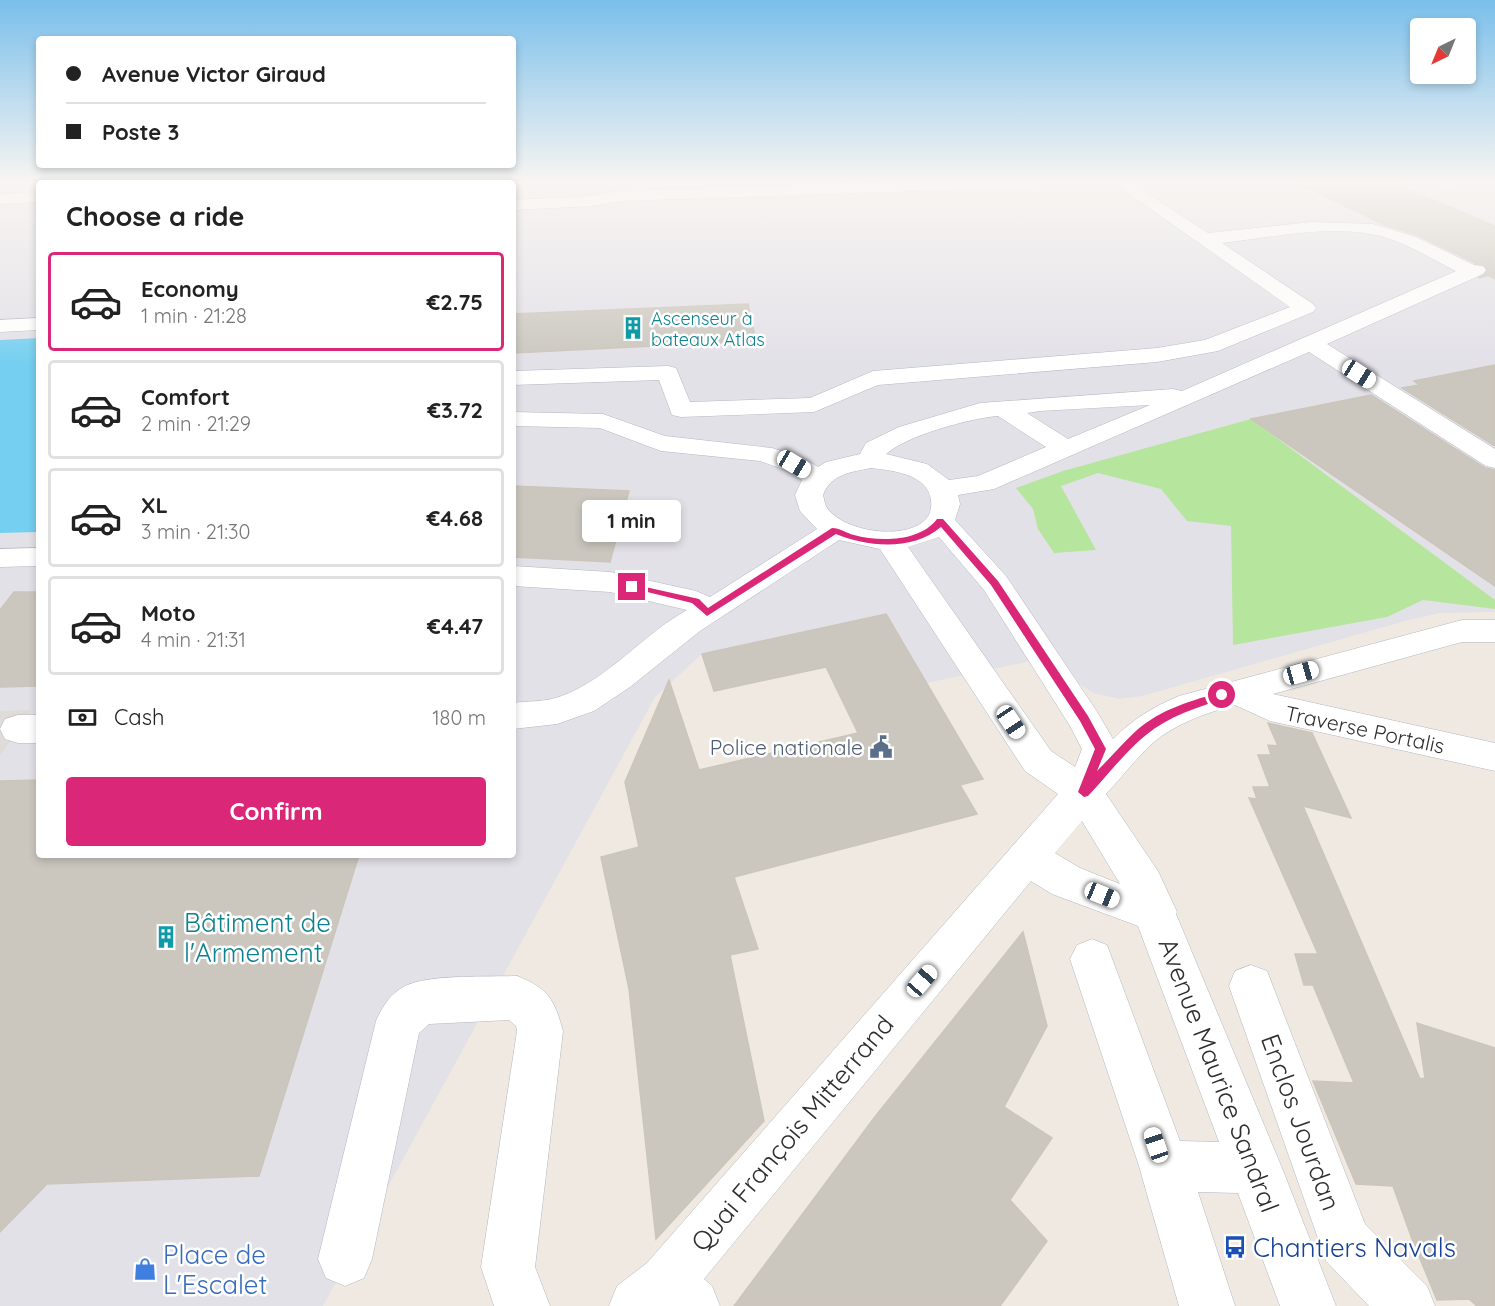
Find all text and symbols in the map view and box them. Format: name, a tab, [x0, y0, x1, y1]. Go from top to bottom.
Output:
north arrow	[1410, 18, 1476, 84]
map controls	[1410, 18, 1476, 84]
text: Avenue Victor Giraud	[102, 60, 326, 88]
text: Poste 3	[102, 118, 179, 146]
text: Choose a ride	[66, 199, 244, 233]
icon: car	[69, 275, 123, 329]
text: Economy	[141, 275, 239, 303]
text: €2.75	[426, 288, 483, 316]
text: 1 min · 21:28	[141, 303, 247, 328]
place label: Ascenseur à bateaux Atlas	[651, 307, 765, 351]
building icon: Ascenseur à bateaux Atlas	[620, 315, 646, 341]
car	[1339, 357, 1379, 391]
icon: car	[69, 383, 123, 437]
text: Comfort	[141, 383, 230, 411]
text: €3.72	[427, 396, 483, 424]
text: 2 min · 21:29	[141, 411, 251, 436]
car	[774, 447, 814, 481]
icon: car	[69, 491, 123, 545]
text: XL	[141, 491, 168, 519]
callout: 1 min	[582, 500, 682, 542]
text: €4.68	[427, 504, 483, 532]
text: 1 min	[607, 508, 656, 533]
text: 3 min · 21:30	[141, 519, 250, 544]
route end	[618, 573, 645, 600]
icon: car	[69, 599, 123, 653]
text: Moto	[141, 599, 195, 627]
text: €4.47	[427, 612, 483, 640]
text: 4 min · 21:31	[141, 627, 246, 652]
car	[1281, 659, 1321, 687]
route start	[1208, 681, 1235, 708]
street label: Traverse Portalis	[1283, 699, 1447, 759]
icon: cash	[66, 701, 99, 734]
car	[993, 702, 1029, 742]
text: Cash	[114, 703, 165, 731]
text: 180 m	[432, 705, 486, 730]
place label: Police nationale	[710, 734, 863, 760]
public building icon: Police nationale	[868, 734, 894, 760]
button: Confirm	[66, 777, 486, 846]
car	[1082, 880, 1122, 910]
place label: Bâtiment de l'Armement	[184, 906, 331, 969]
building icon: Bâtiment de l'Armement	[153, 924, 179, 950]
street label: Avenue Maurice Sandral	[1151, 933, 1287, 1217]
car	[903, 962, 941, 1000]
street label: Quai François Mitterrand	[684, 1008, 900, 1258]
street label: Enclos Jourdan	[1254, 1029, 1348, 1215]
car	[1142, 1125, 1170, 1165]
place label: Chantiers Navals	[1253, 1231, 1456, 1264]
bus stop icon: Chantiers Navals	[1222, 1234, 1248, 1260]
place label: Place de L'Escalet	[163, 1238, 267, 1301]
shop icon: Place de L'Escalet	[132, 1256, 158, 1282]

